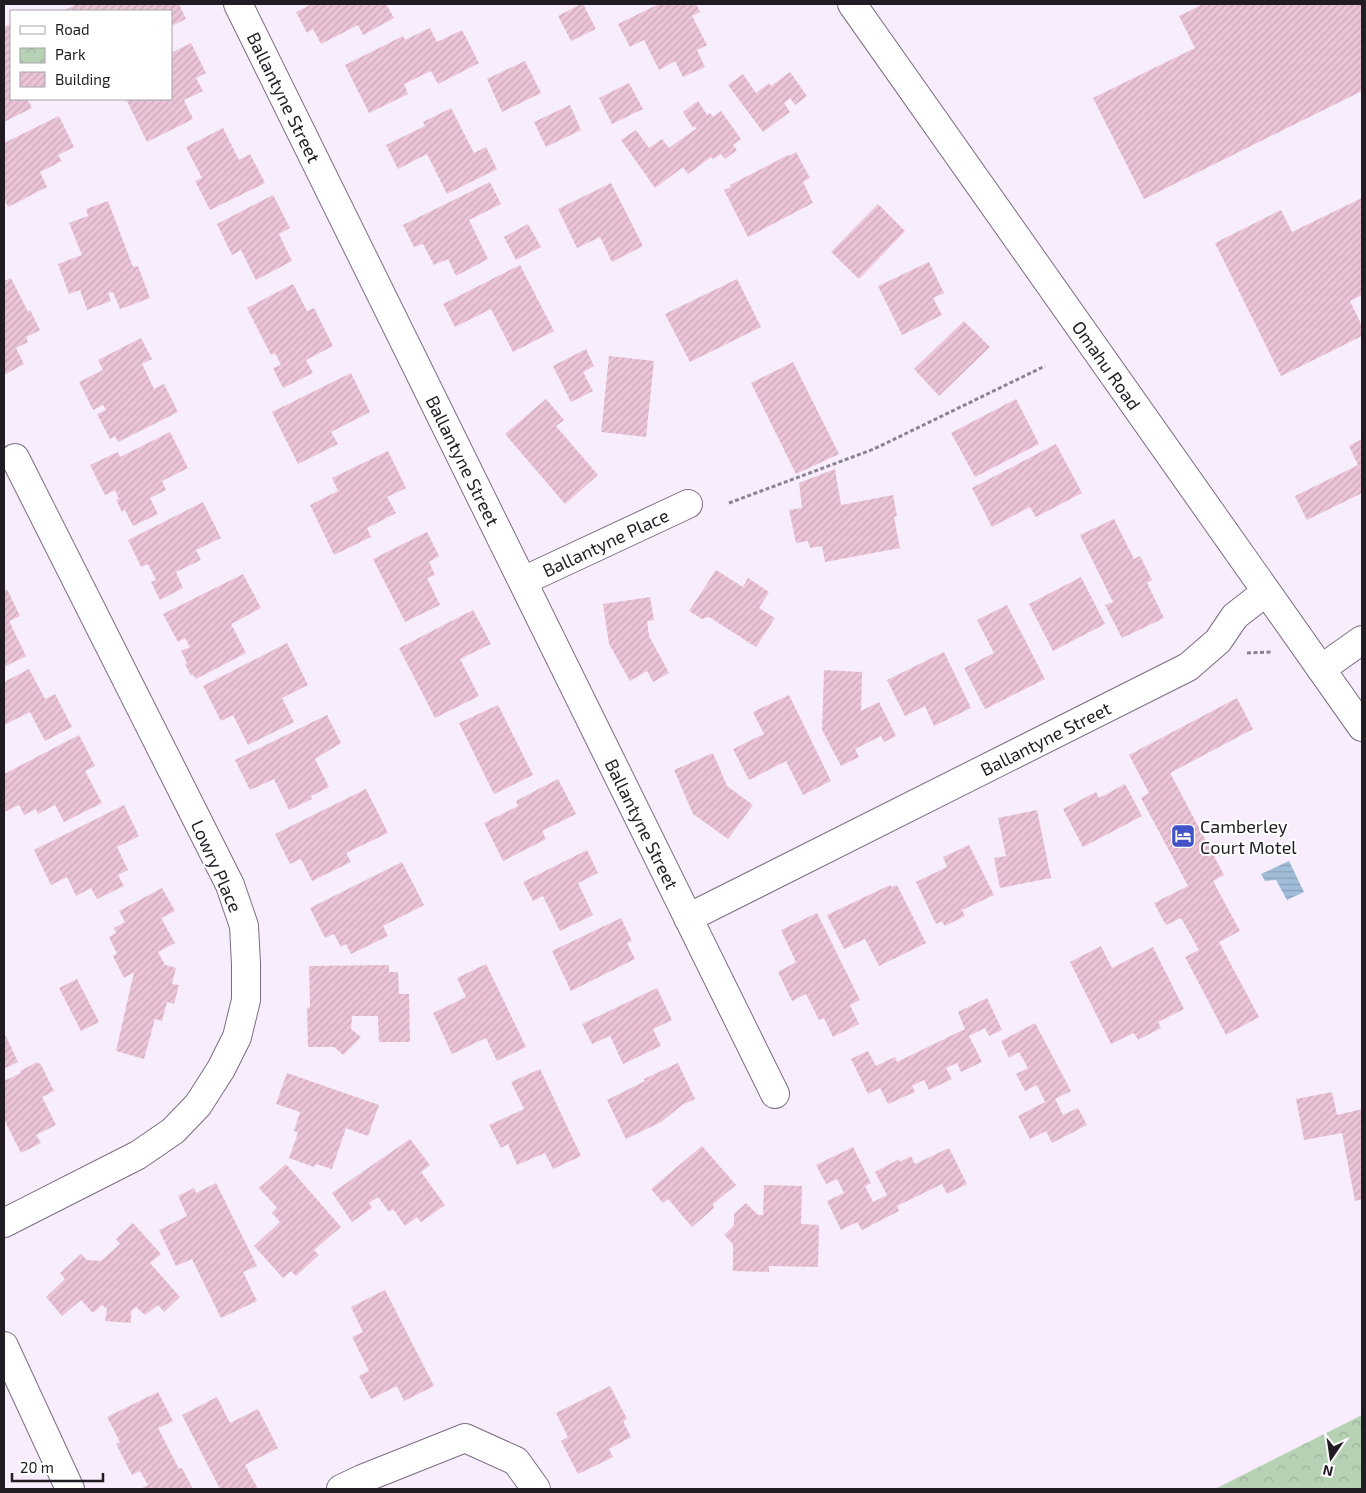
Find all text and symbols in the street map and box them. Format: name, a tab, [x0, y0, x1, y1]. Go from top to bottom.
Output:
legend	[10, 10, 172, 100]
text: Road	[55, 20, 90, 38]
street label: Ballantyne Street	[243, 28, 325, 166]
text: Park	[55, 45, 86, 63]
text: Building	[55, 70, 111, 88]
street label: Omahu Road	[1068, 316, 1146, 414]
street label: Ballantyne Street	[422, 392, 504, 530]
street label: Ballantyne Place	[539, 504, 672, 581]
street label: Ballantyne Street	[977, 697, 1114, 780]
street label: Ballantyne Street	[601, 755, 683, 893]
place label: Camberley Court Motel	[1200, 815, 1297, 858]
street label: Lowry Place	[187, 816, 247, 916]
hotel icon: Camberley Court Motel	[1170, 823, 1196, 849]
north arrow	[1306, 1433, 1356, 1483]
scale bar	[12, 1450, 104, 1482]
text: 20 m	[20, 1458, 54, 1476]
text: N	[1321, 1462, 1335, 1481]

